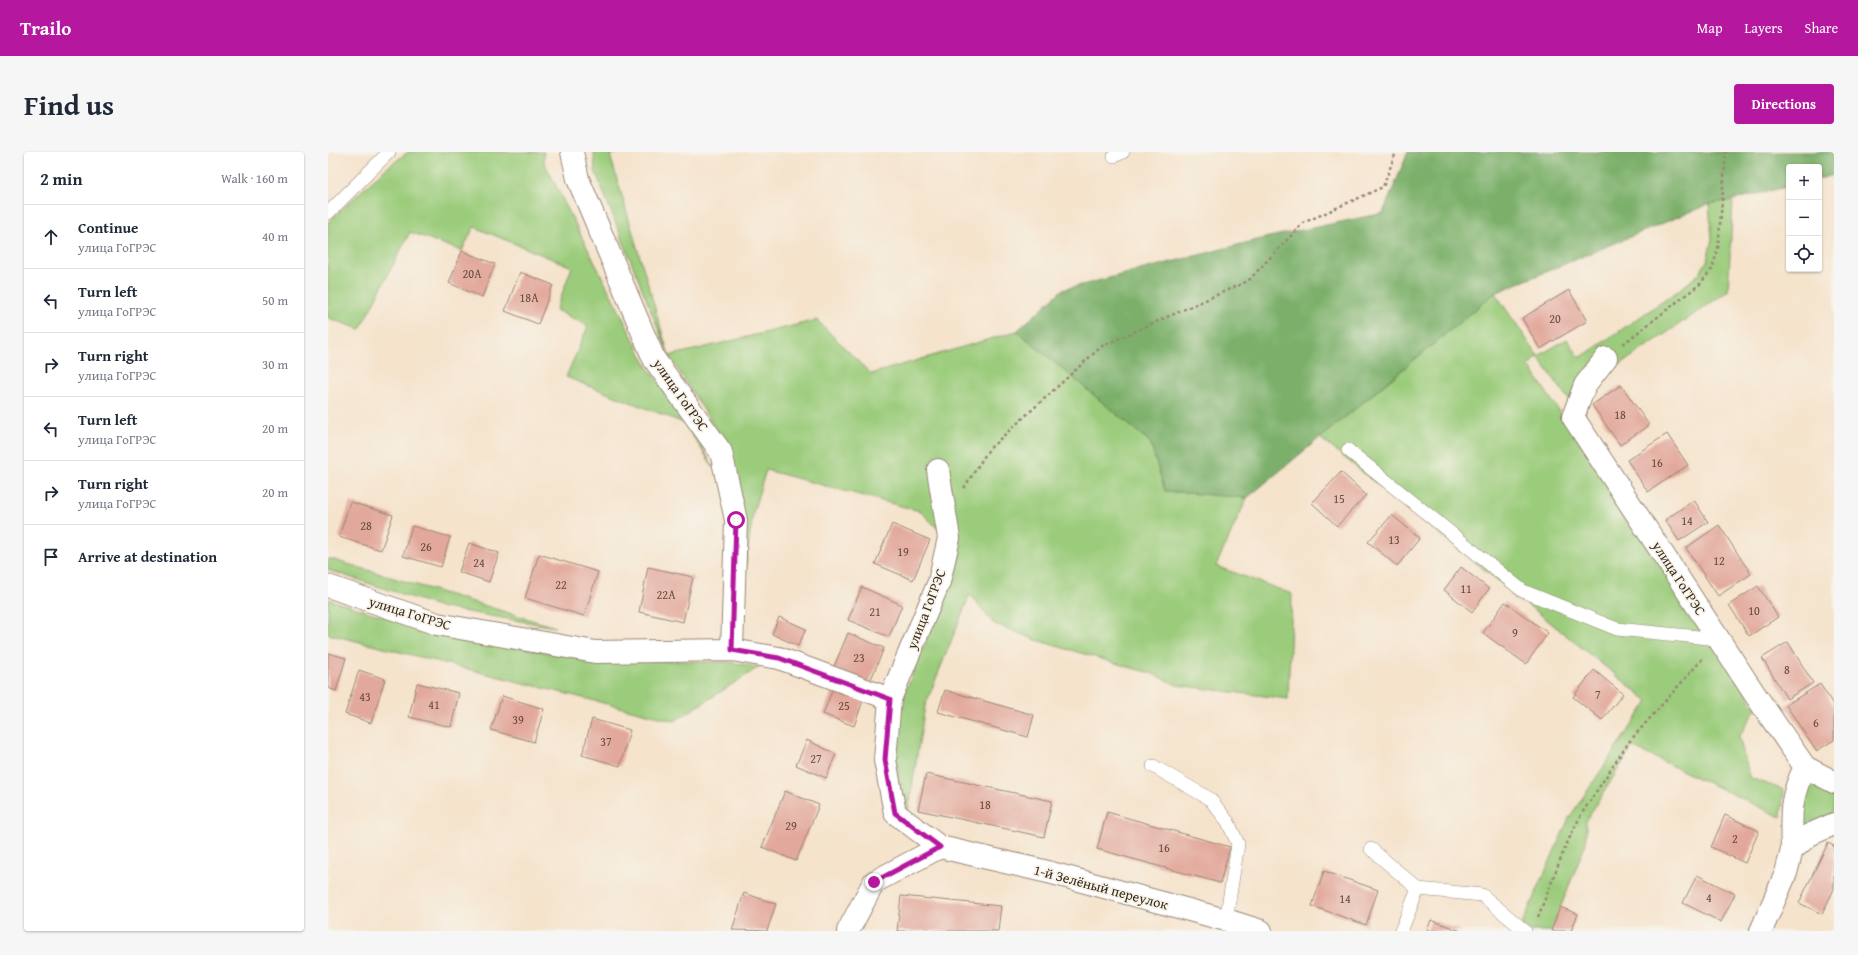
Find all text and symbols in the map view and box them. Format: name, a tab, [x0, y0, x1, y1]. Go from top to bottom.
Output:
text: Trailo	[20, 14, 71, 42]
text: Map	[1697, 18, 1723, 38]
text: Layers	[1745, 18, 1783, 38]
text: Share	[1805, 18, 1838, 38]
text: Find us	[24, 84, 114, 125]
button: Directions	[1734, 84, 1834, 124]
map controls	[1786, 164, 1822, 272]
button: +	[1786, 164, 1822, 200]
text: 2 min	[40, 166, 82, 191]
text: Walk · 160 m	[221, 169, 288, 188]
button: −	[1786, 200, 1822, 236]
text: Continue	[78, 217, 139, 238]
icon: ahead	[40, 226, 62, 248]
text: 40 m	[262, 227, 288, 246]
button: locate	[1786, 236, 1822, 272]
text: улица ГоГРЭС	[78, 238, 157, 257]
house number: 20А	[463, 265, 482, 282]
text: Turn left	[78, 281, 137, 302]
house number: 18А	[520, 289, 539, 306]
icon: left	[40, 290, 62, 312]
text: 50 m	[262, 291, 288, 310]
text: улица ГоГРЭС	[78, 302, 157, 321]
house number: 20	[1549, 310, 1561, 327]
text: Turn right	[78, 345, 149, 366]
icon: right	[40, 354, 62, 376]
street label: улица ГоГРЭС	[648, 354, 714, 436]
text: 30 m	[262, 355, 288, 374]
text: улица ГоГРЭС	[78, 366, 157, 385]
house number: 18	[1614, 406, 1626, 423]
text: Turn left	[78, 409, 137, 430]
icon: left	[40, 418, 62, 440]
text: 20 m	[262, 419, 288, 438]
text: улица ГоГРЭС	[78, 430, 157, 449]
house number: 16	[1651, 454, 1663, 471]
text: Turn right	[78, 473, 149, 494]
icon: right	[40, 482, 62, 504]
text: 20 m	[262, 483, 288, 502]
house number: 15	[1333, 490, 1345, 507]
text: улица ГоГРЭС	[78, 494, 157, 513]
route start	[727, 511, 745, 529]
house number: 14	[1681, 512, 1693, 529]
house number: 28	[360, 517, 372, 534]
house number: 13	[1388, 531, 1400, 548]
street label: улица ГоГРЭС	[1647, 536, 1711, 619]
house number: 26	[420, 538, 432, 555]
house number: 19	[897, 543, 909, 560]
icon: arrive	[40, 546, 62, 568]
text: Arrive at destination	[78, 546, 217, 567]
house number: 12	[1713, 552, 1725, 569]
house number: 24	[473, 554, 485, 571]
street label: улица ГоГРЭС	[901, 566, 951, 653]
house number: 22	[555, 576, 567, 593]
house number: 11	[1460, 580, 1472, 597]
house number: 22А	[657, 586, 676, 603]
street label: улица ГоГРЭС	[366, 591, 454, 635]
house number: 10	[1748, 602, 1760, 619]
house number: 21	[869, 603, 881, 620]
house number: 9	[1512, 624, 1518, 641]
house number: 23	[853, 649, 865, 666]
house number: 8	[1784, 661, 1790, 678]
house number: 7	[1595, 686, 1601, 703]
house number: 43	[359, 688, 371, 705]
house number: 41	[428, 696, 440, 713]
house number: 25	[838, 697, 850, 714]
house number: 39	[512, 711, 524, 728]
house number: 6	[1813, 714, 1819, 731]
house number: 37	[600, 733, 612, 750]
house number: 27	[810, 750, 822, 767]
house number: 18	[979, 796, 991, 813]
house number: 29	[785, 817, 797, 834]
house number: 2	[1732, 830, 1738, 847]
house number: 16	[1158, 839, 1170, 856]
street label: 1-й Зелёный переулок	[1032, 859, 1171, 915]
route end	[865, 873, 883, 891]
house number: 4	[1706, 889, 1712, 906]
house number: 14	[1339, 890, 1351, 907]

